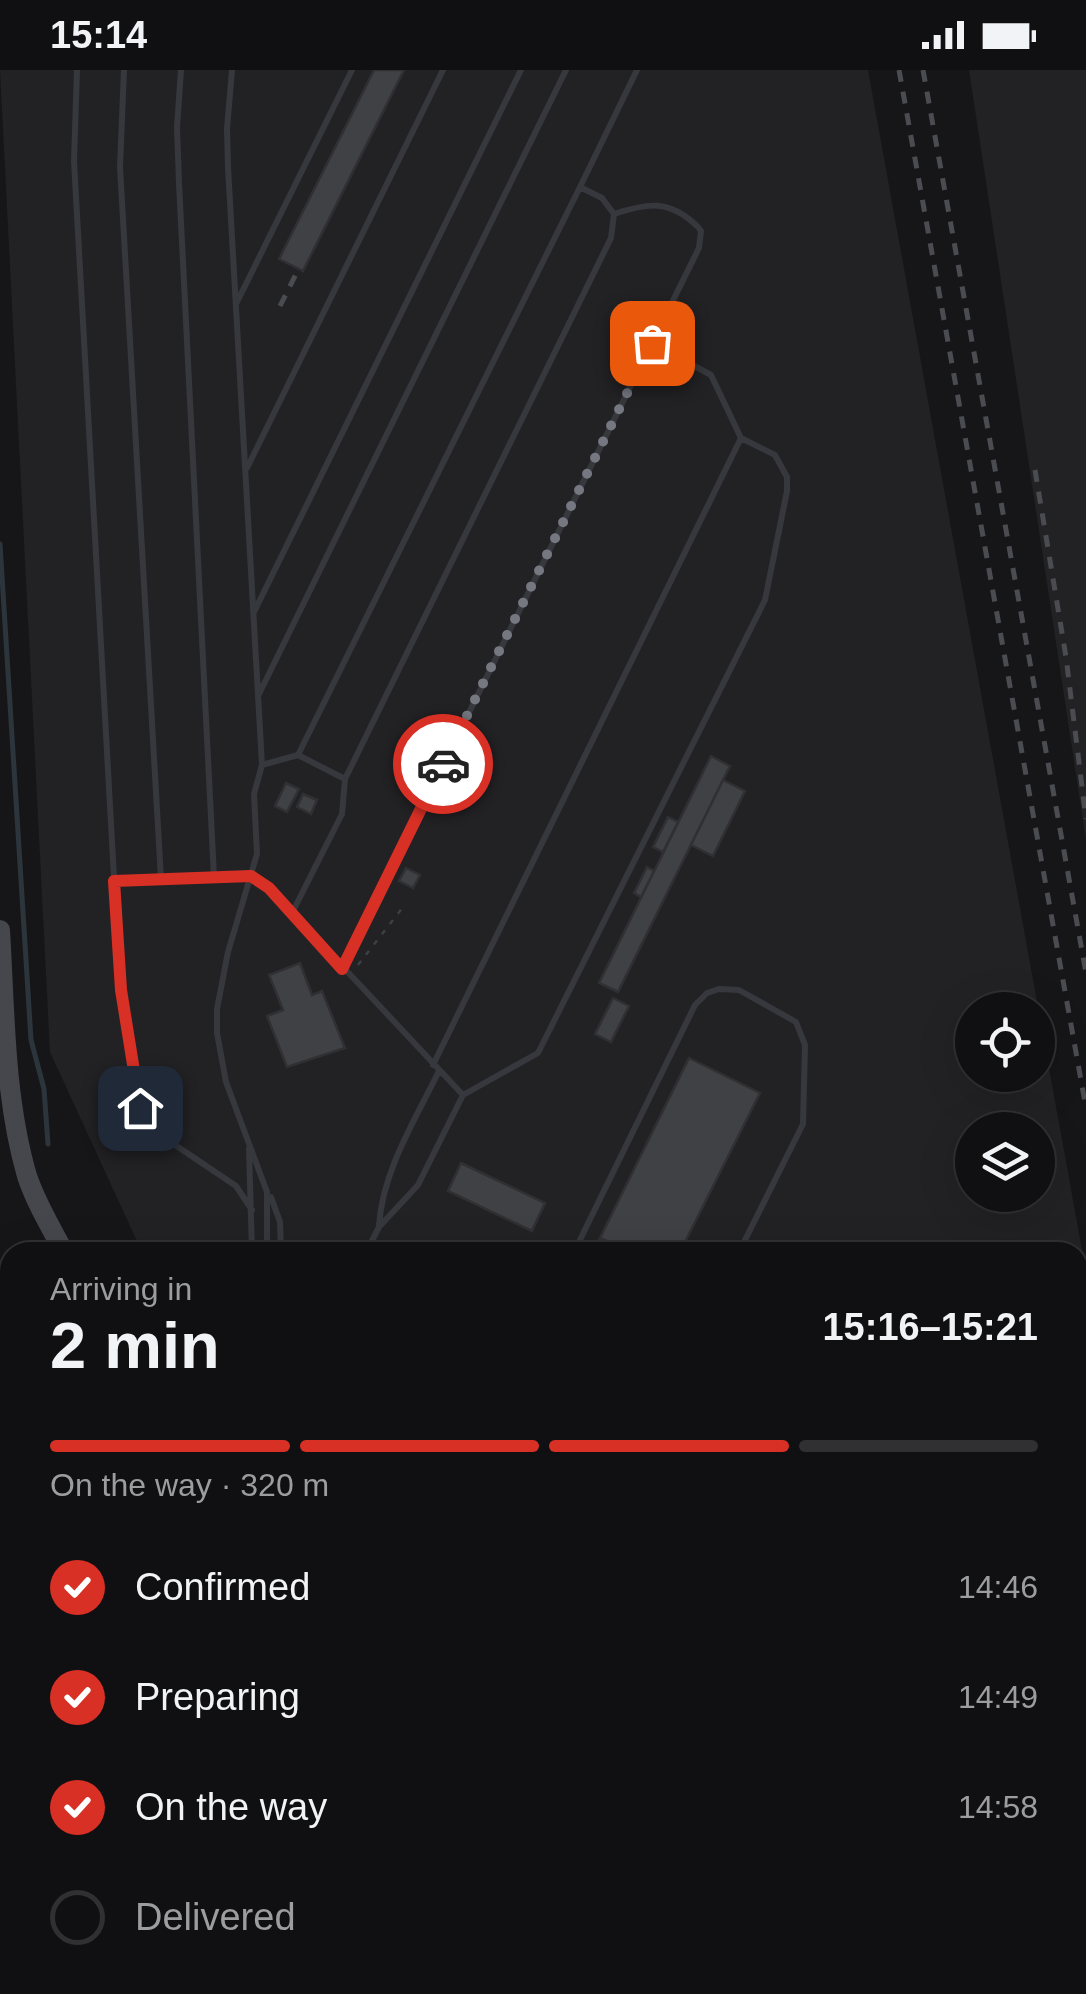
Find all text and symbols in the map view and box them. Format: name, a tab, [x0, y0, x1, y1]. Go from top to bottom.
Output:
text: 15:14	[50, 14, 147, 56]
pin	[610, 301, 695, 386]
icon: bag	[625, 316, 680, 371]
courier	[393, 714, 493, 814]
icon: car	[416, 737, 471, 792]
map controls	[955, 992, 1055, 1212]
button: locate	[955, 992, 1055, 1092]
pin	[98, 1066, 183, 1151]
icon: home	[113, 1081, 168, 1136]
button: layers	[955, 1112, 1055, 1212]
text: Arriving in	[50, 1271, 192, 1307]
text: 15:16–15:21	[822, 1306, 1038, 1348]
text: 2 min	[50, 1309, 220, 1382]
text: On the way · 320 m	[50, 1467, 329, 1503]
icon: check	[50, 1560, 105, 1615]
text: Confirmed	[135, 1566, 310, 1608]
text: 14:46	[958, 1569, 1038, 1605]
icon: check	[50, 1670, 105, 1725]
text: Preparing	[135, 1676, 300, 1718]
text: 14:49	[958, 1679, 1038, 1715]
icon: check	[50, 1780, 105, 1835]
text: On the way	[135, 1786, 327, 1828]
text: 14:58	[958, 1789, 1038, 1825]
text: Delivered	[135, 1896, 296, 1938]

